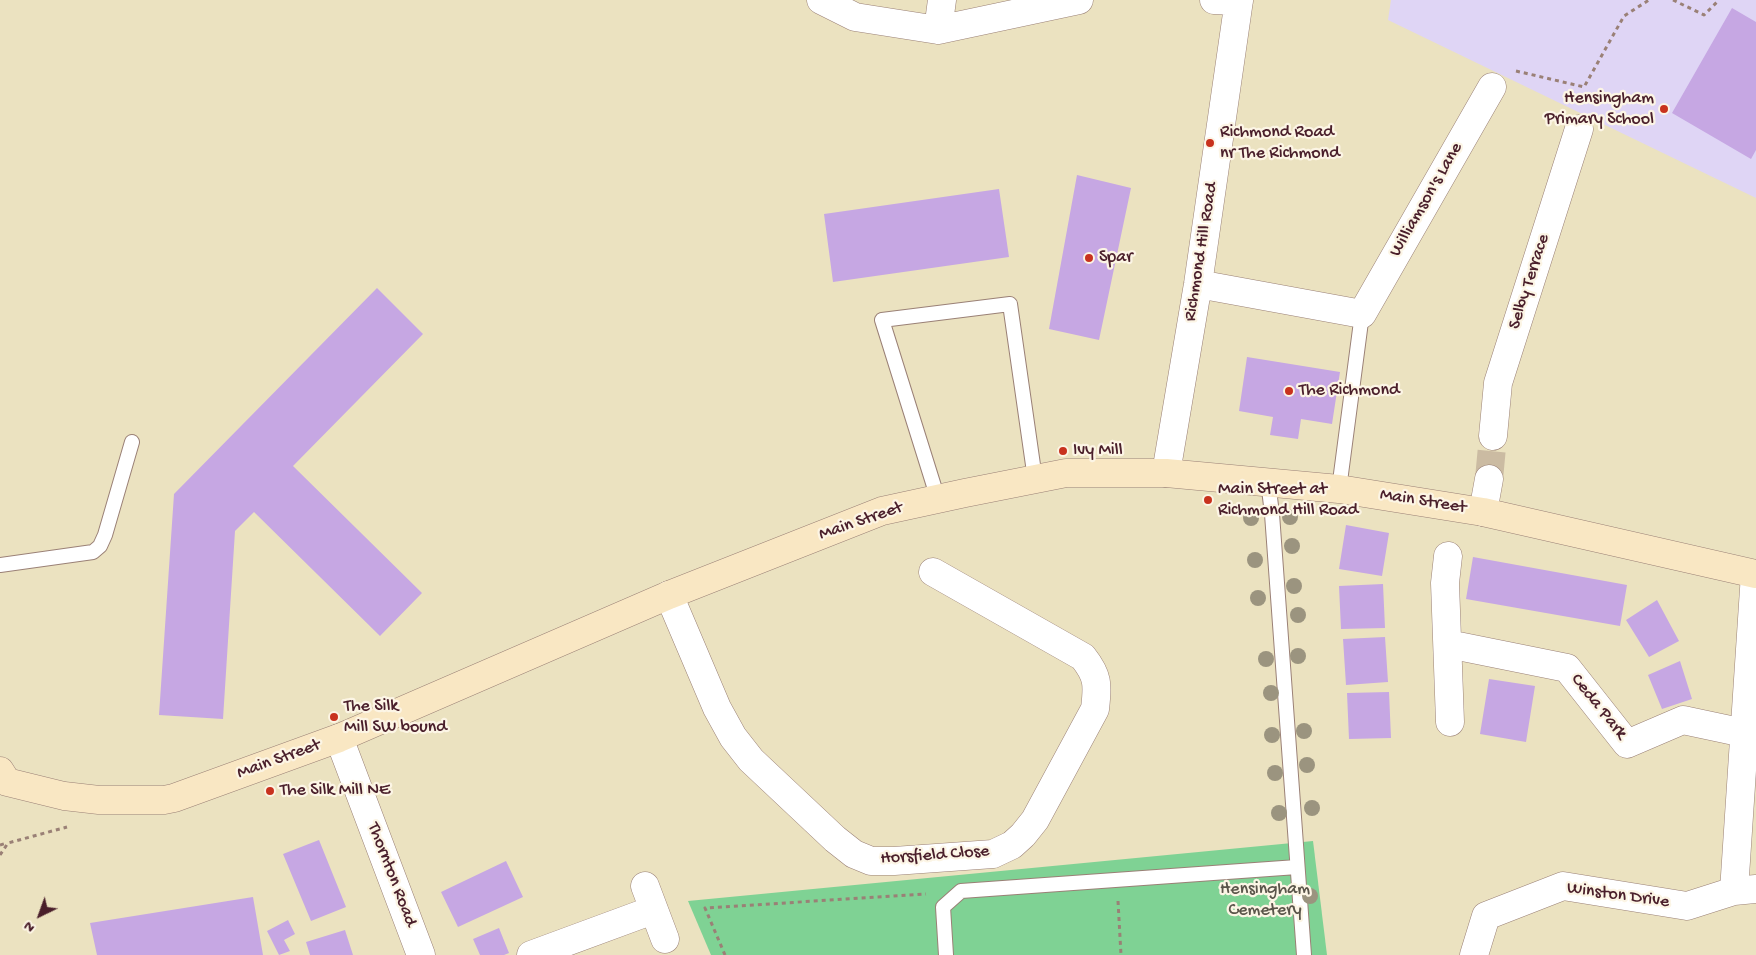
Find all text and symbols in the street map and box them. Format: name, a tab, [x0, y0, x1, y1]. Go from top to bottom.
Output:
place label: Hensingham Primary School	[1545, 88, 1654, 130]
marker: Hensingham Primary School	[1658, 103, 1670, 115]
place label: Richmond Road nr The Richmond	[1220, 122, 1340, 164]
marker: Richmond Road nr The Richmond	[1204, 137, 1216, 149]
street label: Williamson's Lane	[1386, 139, 1468, 261]
street label: Richmond Hill Road	[1180, 181, 1224, 323]
street label: Selby Terrace	[1504, 232, 1556, 332]
place label: Spar	[1099, 247, 1133, 269]
marker: Spar	[1083, 252, 1095, 264]
place label: The Richmond	[1299, 380, 1399, 402]
marker: The Richmond	[1283, 385, 1295, 397]
place label: Ivy Mill	[1073, 440, 1123, 462]
marker: Ivy Mill	[1057, 445, 1069, 457]
place label: Main Street at Richmond Hill Road	[1218, 479, 1358, 522]
street label: Main Street	[1378, 485, 1468, 519]
marker: Main Street at Richmond Hill Road	[1202, 494, 1214, 506]
street label: Main Street	[816, 498, 906, 546]
street label: Ceda Park	[1565, 670, 1631, 744]
place label: The Silk Mill SW bound	[344, 696, 447, 739]
marker: The Silk Mill SW bound	[328, 711, 340, 723]
street label: Main Street	[234, 735, 324, 785]
place label: The Silk Mill NE	[280, 780, 390, 802]
marker: The Silk Mill NE	[264, 785, 276, 797]
street label: Thornton Road	[361, 820, 421, 930]
street label: Horsfield Close	[880, 841, 990, 871]
street label: Winston Drive	[1565, 878, 1671, 914]
park label: Hensingham Cemetery	[1220, 879, 1310, 922]
north arrow	[15, 890, 65, 940]
text: N	[21, 917, 39, 936]

